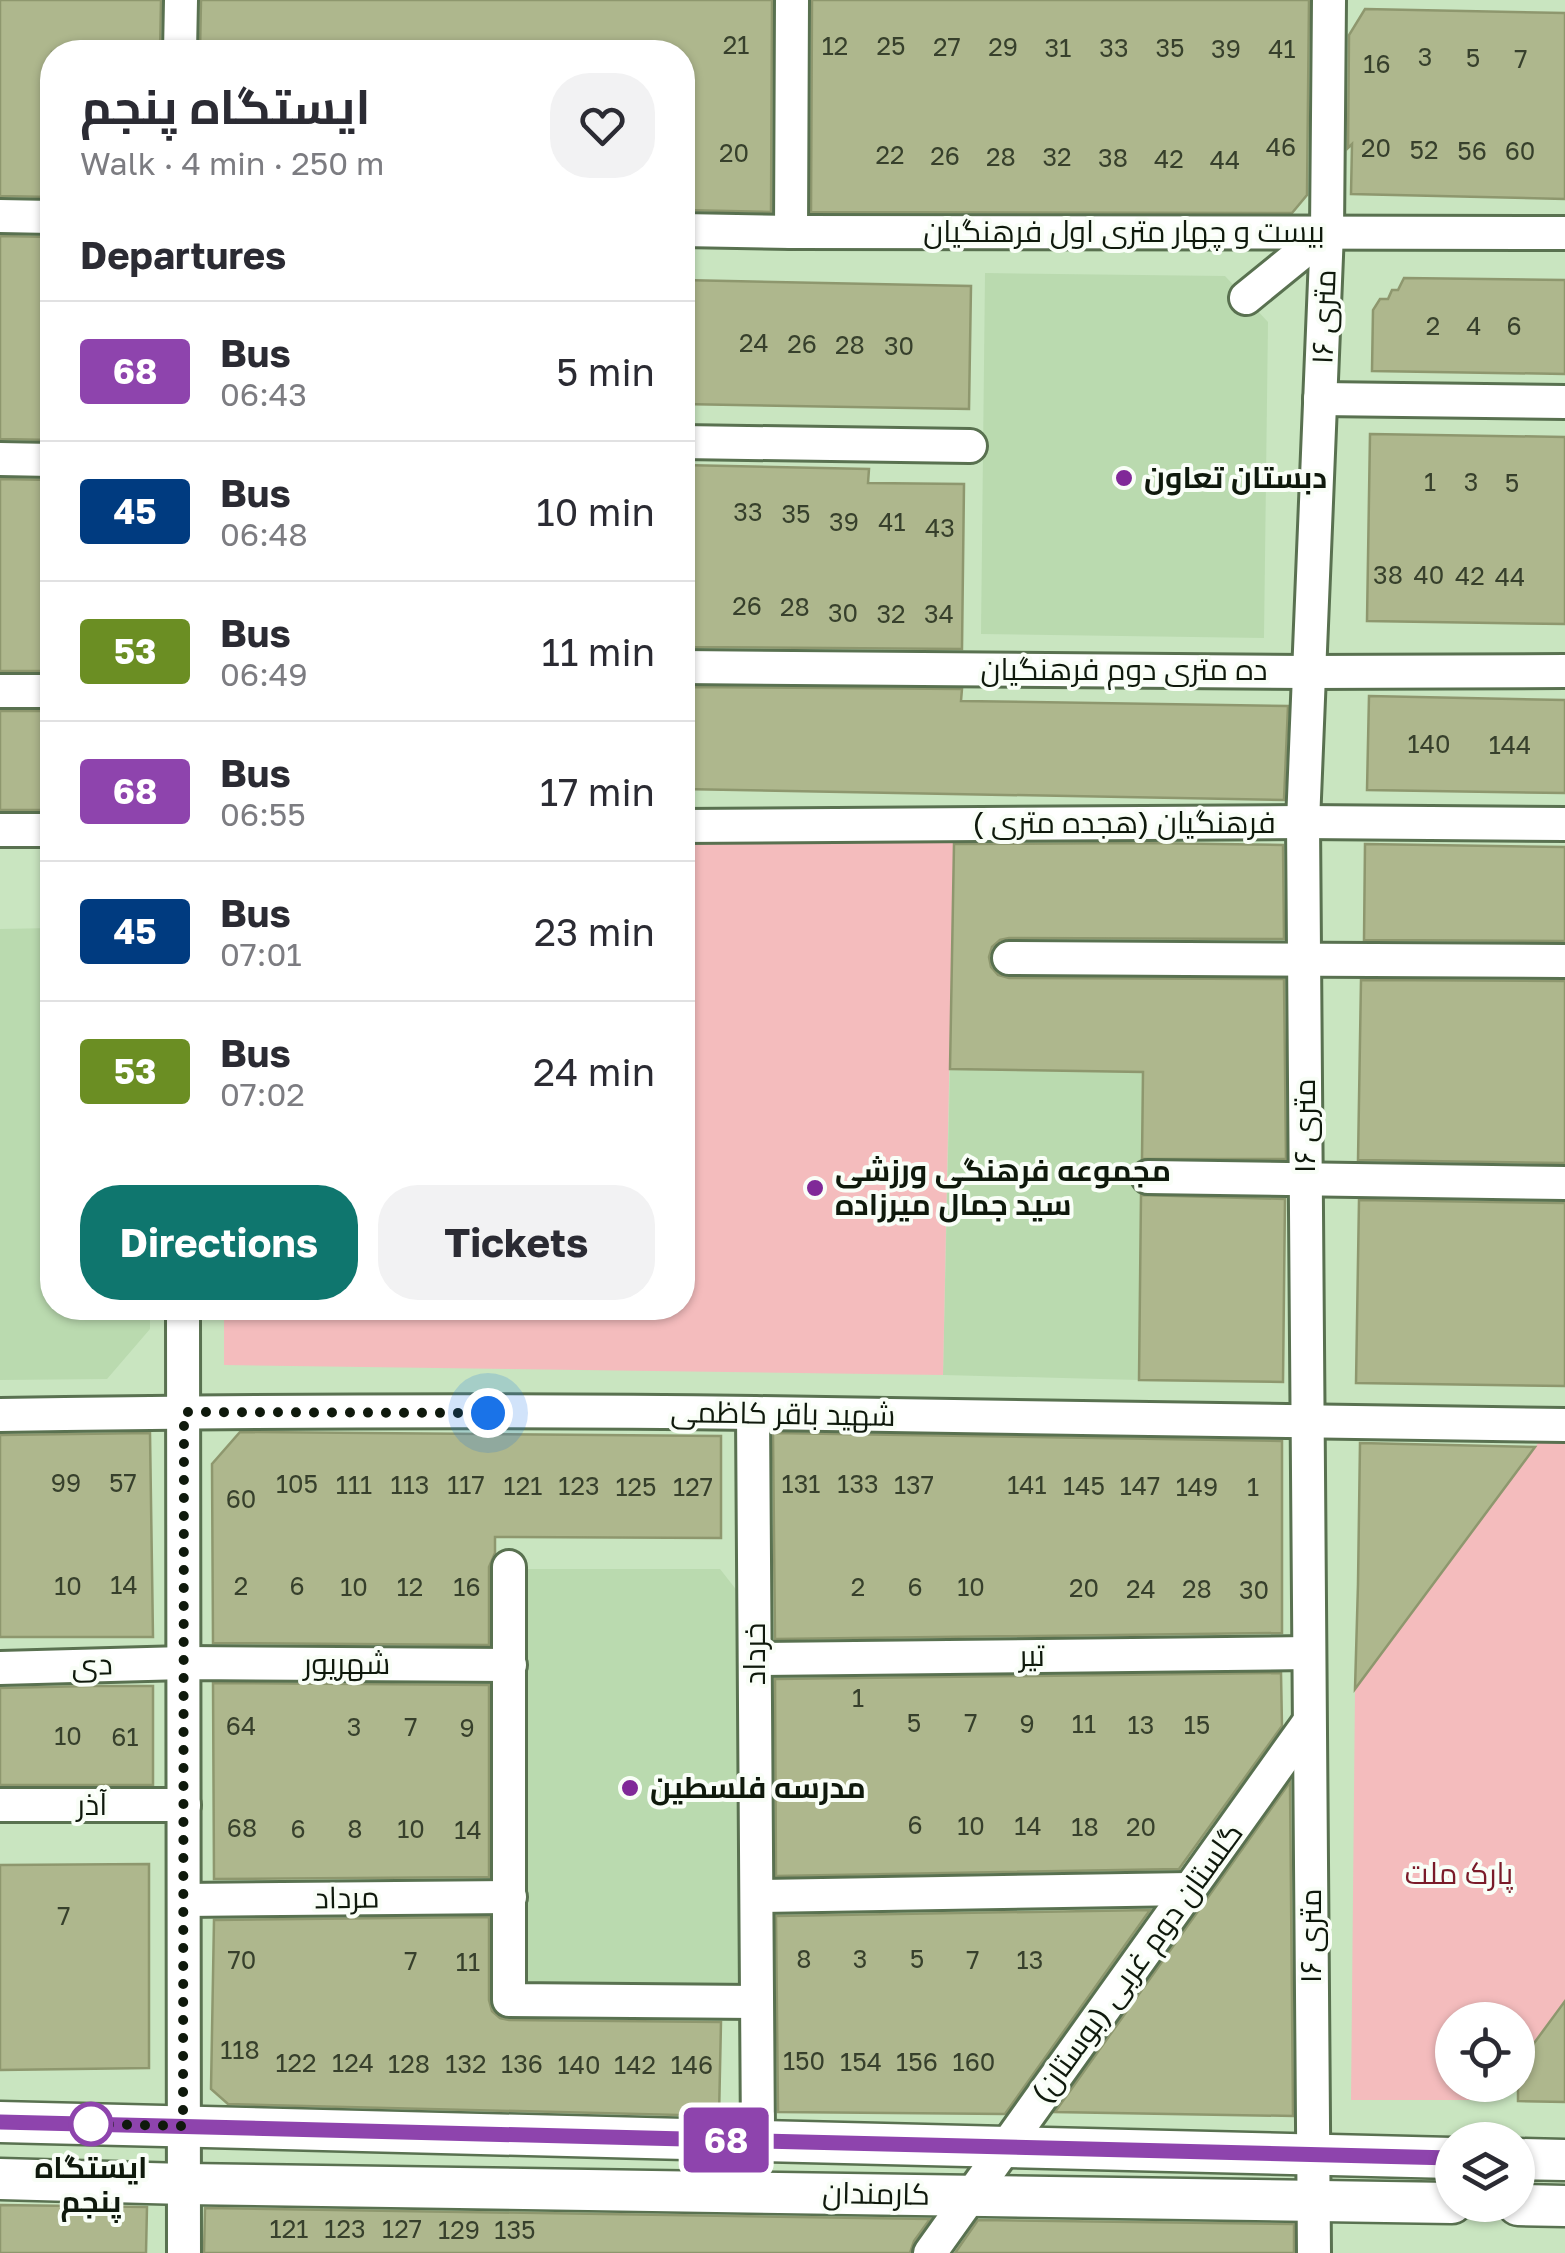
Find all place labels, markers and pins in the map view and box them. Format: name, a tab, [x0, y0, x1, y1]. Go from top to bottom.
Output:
place label: دبستان تعاون	[1144, 459, 1327, 496]
marker: دبستان تعاون	[1113, 467, 1135, 489]
place label: مجموعه فرهنگی ورزشی سید جمال میرزاده	[835, 1152, 1171, 1223]
marker: مجموعه فرهنگی ورزشی سید جمال میرزاده	[804, 1177, 826, 1199]
place label: مدرسه فلسطین	[650, 1769, 866, 1806]
marker: مدرسه فلسطین	[619, 1777, 641, 1799]
marker: ایستگاه پنجم	[70, 2103, 112, 2145]
place label: ایستگاه پنجم	[35, 2149, 147, 2223]

